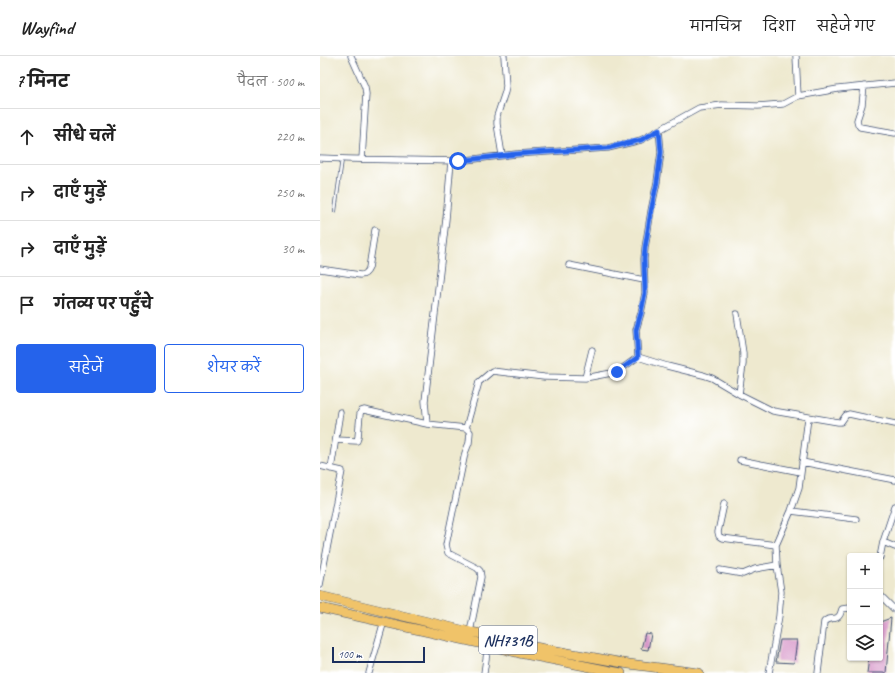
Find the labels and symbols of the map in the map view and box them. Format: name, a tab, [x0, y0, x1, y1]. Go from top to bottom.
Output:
route start	[449, 152, 467, 170]
route end	[608, 363, 626, 381]
road number: NH731B	[479, 626, 537, 654]
scale bar	[332, 645, 425, 664]

